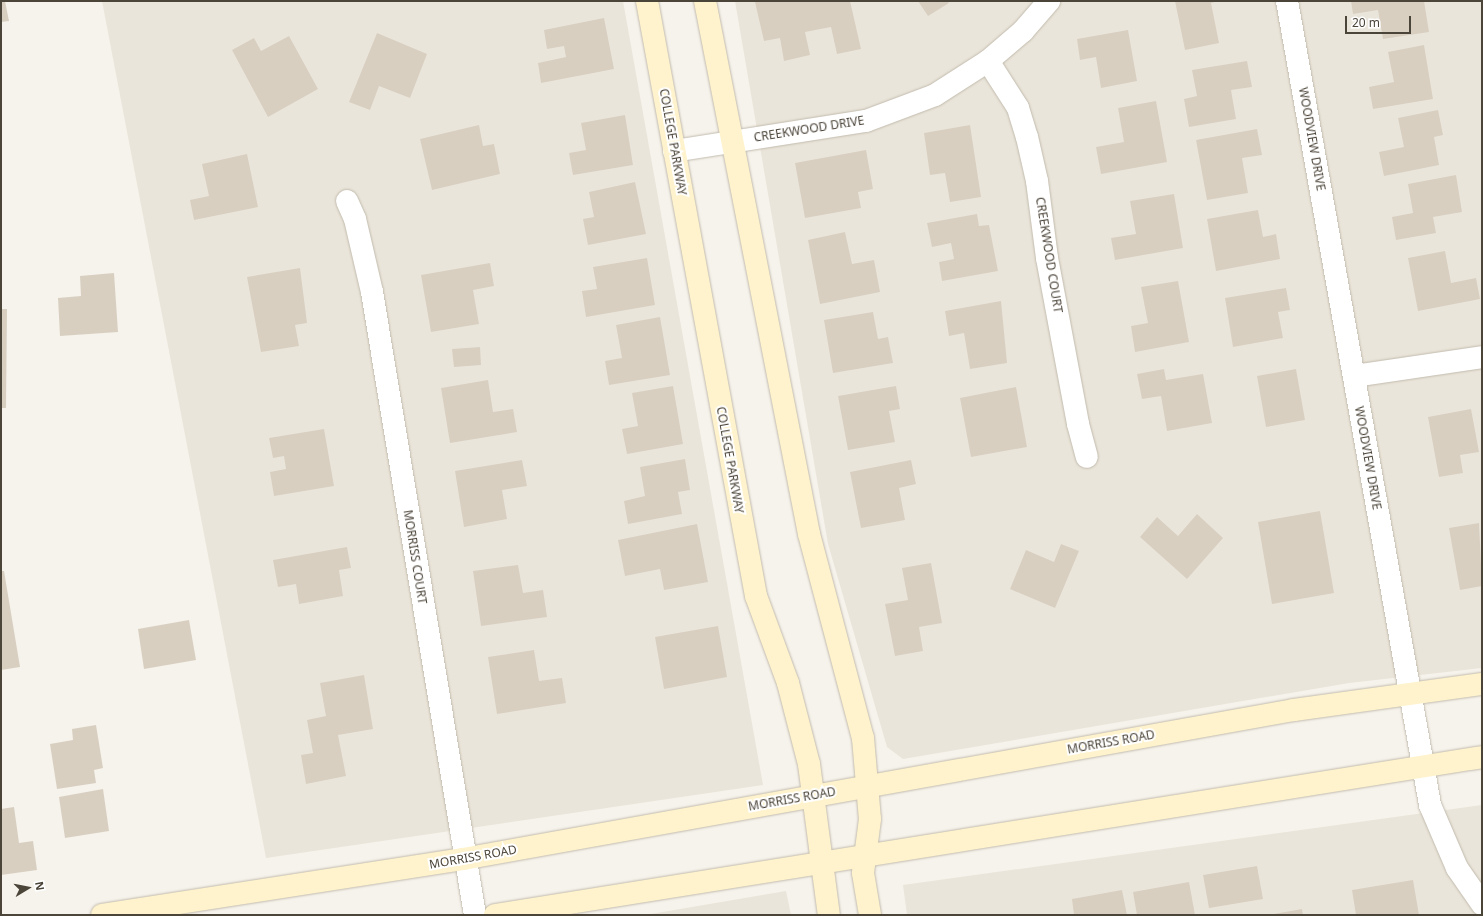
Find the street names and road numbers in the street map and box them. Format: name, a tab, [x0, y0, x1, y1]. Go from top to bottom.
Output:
street label: WOODVIEW DRIVE	[1296, 86, 1328, 192]
street label: COLLEGE PARKWAY	[657, 88, 689, 196]
street label: CREEKWOOD DRIVE	[753, 113, 865, 145]
street label: CREEKWOOD COURT	[1033, 196, 1065, 314]
street label: WOODVIEW DRIVE	[1352, 405, 1384, 511]
street label: COLLEGE PARKWAY	[714, 406, 746, 514]
street label: MORRISS COURT	[400, 509, 430, 605]
street label: MORRISS ROAD	[1066, 727, 1156, 757]
street label: MORRISS ROAD	[747, 784, 837, 814]
street label: MORRISS ROAD	[428, 842, 518, 872]

